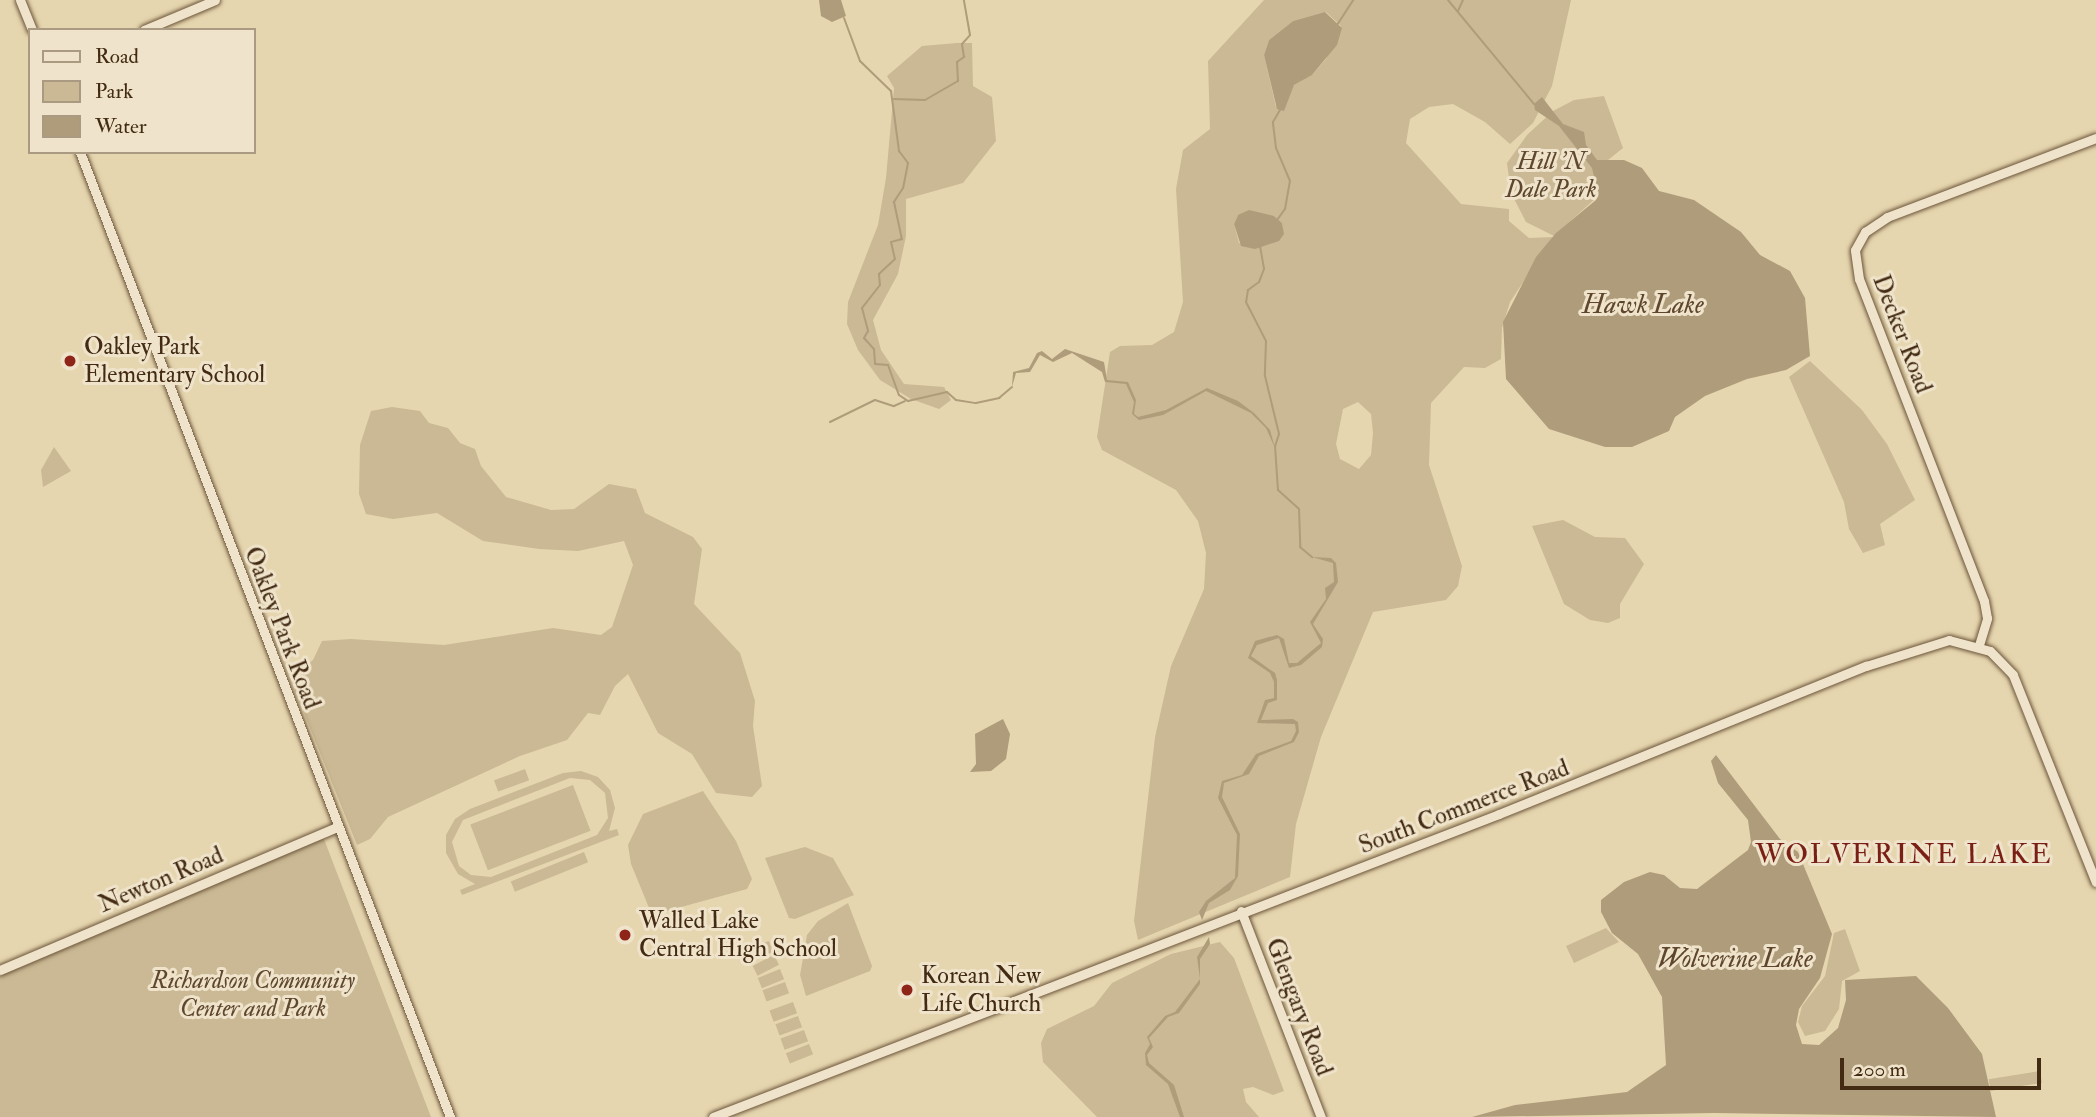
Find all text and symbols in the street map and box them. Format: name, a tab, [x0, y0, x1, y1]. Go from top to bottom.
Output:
legend	[28, 28, 256, 154]
text: Road	[95, 43, 139, 70]
text: Park	[95, 78, 133, 105]
text: Water	[95, 113, 147, 140]
park label: Hill 'N Dale Park	[1505, 148, 1597, 204]
street label: Decker Road	[1866, 271, 1938, 397]
water label: Hawk Lake	[1582, 290, 1704, 322]
place label: Oakley Park Elementary School	[84, 333, 265, 389]
marker: Oakley Park Elementary School	[62, 353, 78, 369]
street label: Oakley Park Road	[238, 543, 326, 713]
street label: South Commerce Road	[1355, 754, 1573, 860]
district label: WOLVERINE LAKE	[1757, 838, 2051, 872]
street label: Newton Road	[94, 841, 228, 919]
place label: Walled Lake Central High School	[639, 907, 837, 963]
marker: Walled Lake Central High School	[617, 927, 633, 943]
street label: Glengary Road	[1260, 934, 1338, 1080]
water label: Wolverine Lake	[1657, 944, 1813, 976]
place label: Korean New Life Church	[921, 962, 1041, 1018]
park label: Richardson Community Center and Park	[151, 967, 355, 1023]
marker: Korean New Life Church	[899, 982, 915, 998]
scale bar	[1844, 1044, 2045, 1088]
text: 200 m	[1853, 1056, 1906, 1083]

